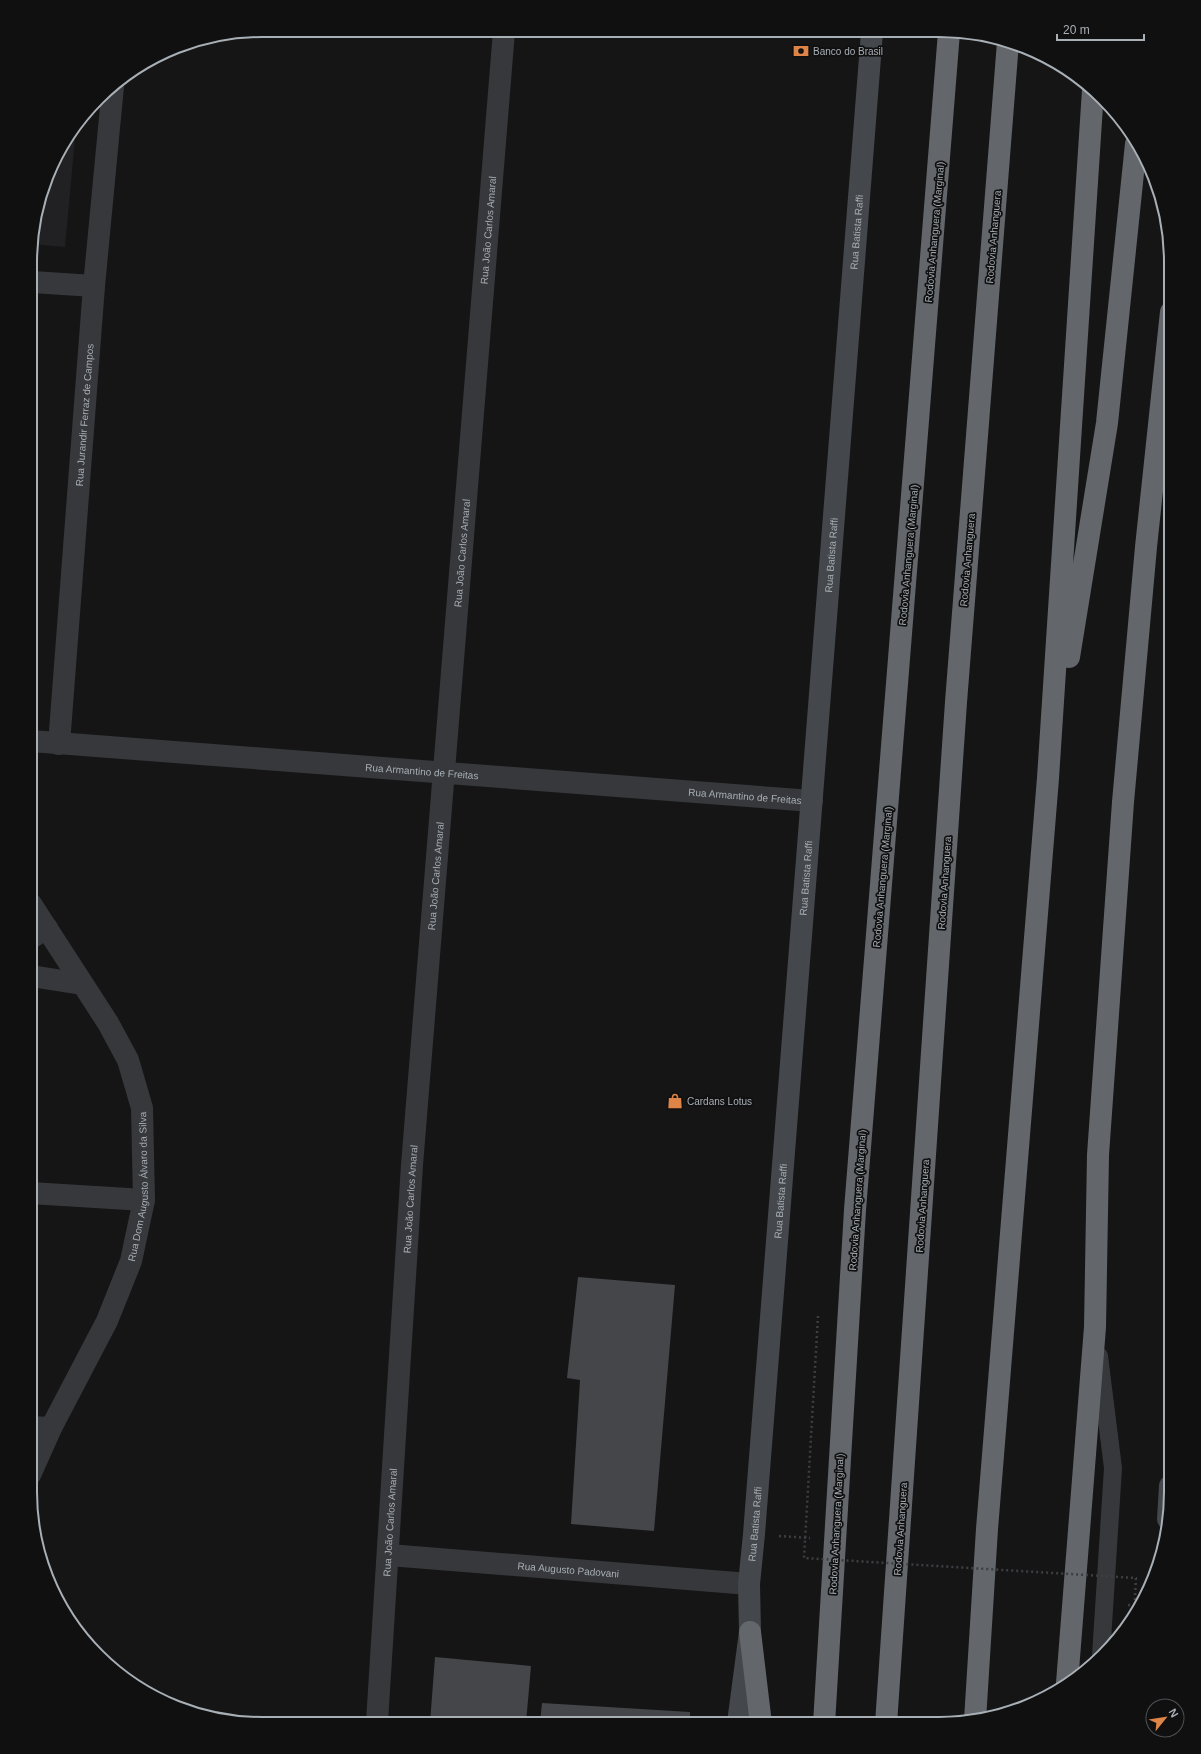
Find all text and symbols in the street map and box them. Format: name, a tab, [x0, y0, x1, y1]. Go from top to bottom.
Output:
scale bar	[1057, 16, 1144, 42]
text: 20 m	[1063, 23, 1090, 37]
bank icon: Banco do Brasil	[792, 42, 810, 60]
place label: Banco do Brasil	[813, 46, 883, 57]
street label: Rodovia Anhanguera (Marginal)	[923, 161, 946, 303]
street label: Rua João Carlos Amaral	[478, 176, 498, 285]
street label: Rodovia Anhanguera	[984, 190, 1003, 284]
street label: Rua Batista Raffi	[848, 194, 865, 270]
street label: Rua Jurandir Ferraz de Campos	[74, 343, 96, 487]
street label: Rodovia Anhanguera (Marginal)	[897, 484, 920, 626]
street label: Rua João Carlos Amaral	[452, 499, 472, 608]
street label: Rodovia Anhanguera	[958, 513, 977, 607]
street label: Rua Batista Raffi	[823, 517, 840, 593]
street label: Rua Armantino de Freitas	[365, 762, 479, 781]
street label: Rua Armantino de Freitas	[688, 787, 802, 806]
street label: Rodovia Anhanguera (Marginal)	[871, 806, 894, 948]
street label: Rua João Carlos Amaral	[426, 822, 446, 931]
street label: Rodovia Anhanguera	[936, 836, 953, 930]
street label: Rua Batista Raffi	[798, 840, 814, 916]
shop icon: Cardans Lotus	[666, 1092, 684, 1110]
place label: Cardans Lotus	[687, 1096, 752, 1107]
street label: Rua Dom Augusto Álvaro da Silva	[126, 1111, 150, 1262]
street label: Rodovia Anhanguera (Marginal)	[847, 1129, 868, 1271]
street label: Rua João Carlos Amaral	[401, 1145, 420, 1254]
street label: Rodovia Anhanguera	[914, 1159, 931, 1253]
street label: Rua Batista Raffi	[772, 1163, 789, 1239]
street label: Rodovia Anhanguera (Marginal)	[827, 1453, 846, 1595]
street label: Rua João Carlos Amaral	[381, 1468, 399, 1577]
street label: Rodovia Anhanguera	[892, 1482, 909, 1576]
street label: Rua Batista Raffi	[746, 1486, 764, 1562]
street label: Rua Augusto Padovani	[517, 1560, 620, 1580]
north arrow	[1145, 1698, 1185, 1738]
text: N	[1166, 1707, 1181, 1719]

